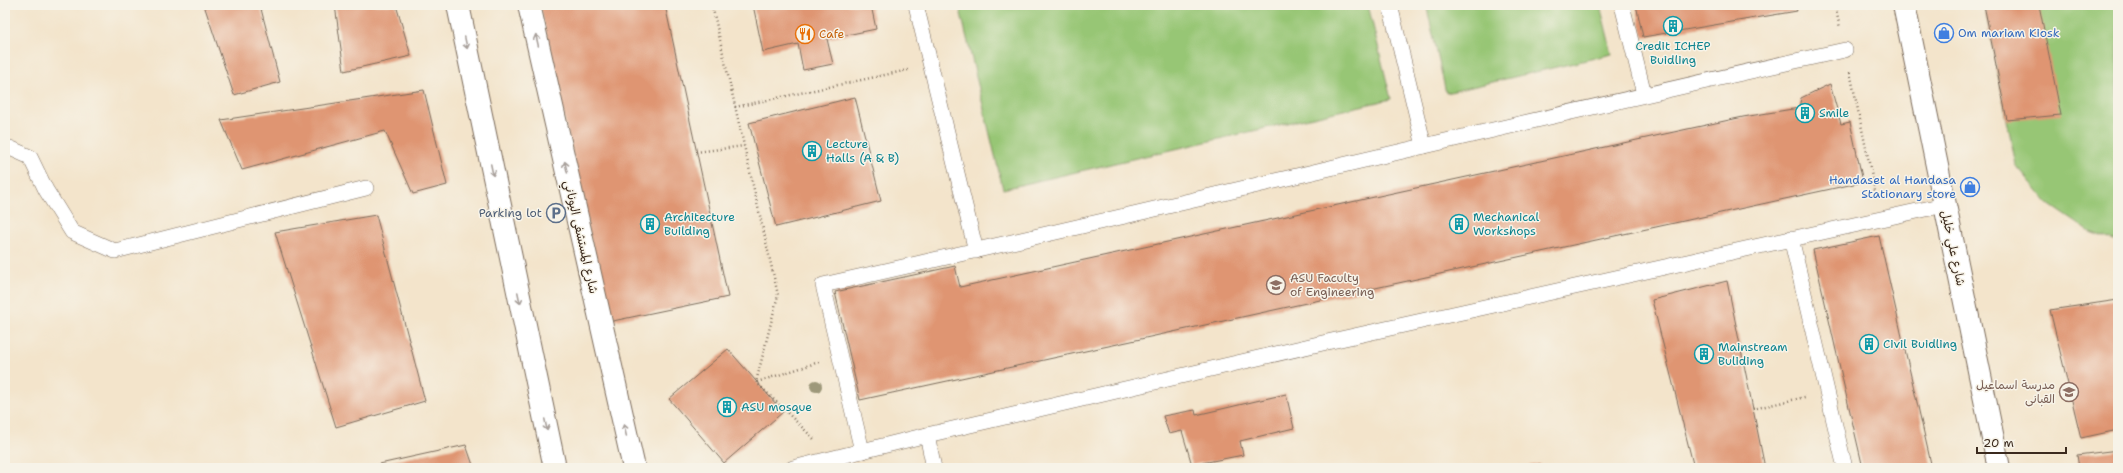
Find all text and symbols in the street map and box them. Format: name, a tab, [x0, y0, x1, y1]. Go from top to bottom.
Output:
building icon: Credit ICHEP Buidling	[1662, 15, 1684, 37]
shop icon: Om mariam Kiosk	[1933, 22, 1955, 44]
restaurant icon: Cafe	[794, 23, 816, 45]
place label: Om mariam Kiosk	[1958, 25, 2060, 41]
place label: Cafe	[819, 26, 844, 42]
one-way arrow	[533, 34, 540, 47]
one-way arrow	[462, 36, 470, 49]
place label: Credit ICHEP Buidling	[1635, 38, 1711, 68]
building icon: Smile	[1794, 102, 1816, 124]
place label: Smile	[1819, 105, 1850, 121]
place label: Lecture Halls (A & B)	[826, 136, 899, 166]
building icon: Lecture Halls (A & B)	[801, 140, 823, 162]
one-way arrow	[561, 160, 569, 173]
one-way arrow	[489, 164, 497, 177]
place label: Handaset al Handasa Stationary store	[1829, 172, 1957, 202]
shop icon: Handaset al Handasa Stationary store	[1959, 176, 1981, 198]
street label: شارع المستشفى اليوناني	[557, 179, 602, 296]
parking icon: Parking lot	[545, 202, 567, 224]
place label: Parking lot	[479, 205, 542, 221]
place label: Architecture Building	[664, 209, 735, 239]
place label: Mechanical Workshops	[1473, 209, 1539, 239]
street label: شارع علي خليل	[1934, 209, 1969, 288]
building icon: Architecture Building	[639, 213, 661, 235]
building icon: Mechanical Workshops	[1448, 213, 1470, 235]
place label: ASU Faculty of Engineering	[1290, 270, 1374, 300]
school or university icon: ASU Faculty of Engineering	[1265, 274, 1287, 296]
one-way arrow	[515, 291, 523, 304]
building icon: Civil Buidling	[1858, 333, 1880, 355]
place label: Civil Buidling	[1883, 336, 1957, 352]
place label: Mainstream Buliding	[1718, 339, 1788, 369]
building icon: Mainstream Buliding	[1693, 343, 1715, 365]
place label: مدرسة اسماعيل القبانى	[1976, 377, 2055, 407]
school or university icon: مدرسة اسماعيل القبانى	[2058, 381, 2080, 403]
building icon: ASU mosque	[716, 396, 738, 418]
place label: ASU mosque	[741, 399, 812, 415]
one-way arrow	[542, 418, 550, 431]
one-way arrow	[621, 424, 629, 437]
scale bar	[1977, 429, 2066, 455]
text: 20 m	[1983, 435, 2014, 451]

